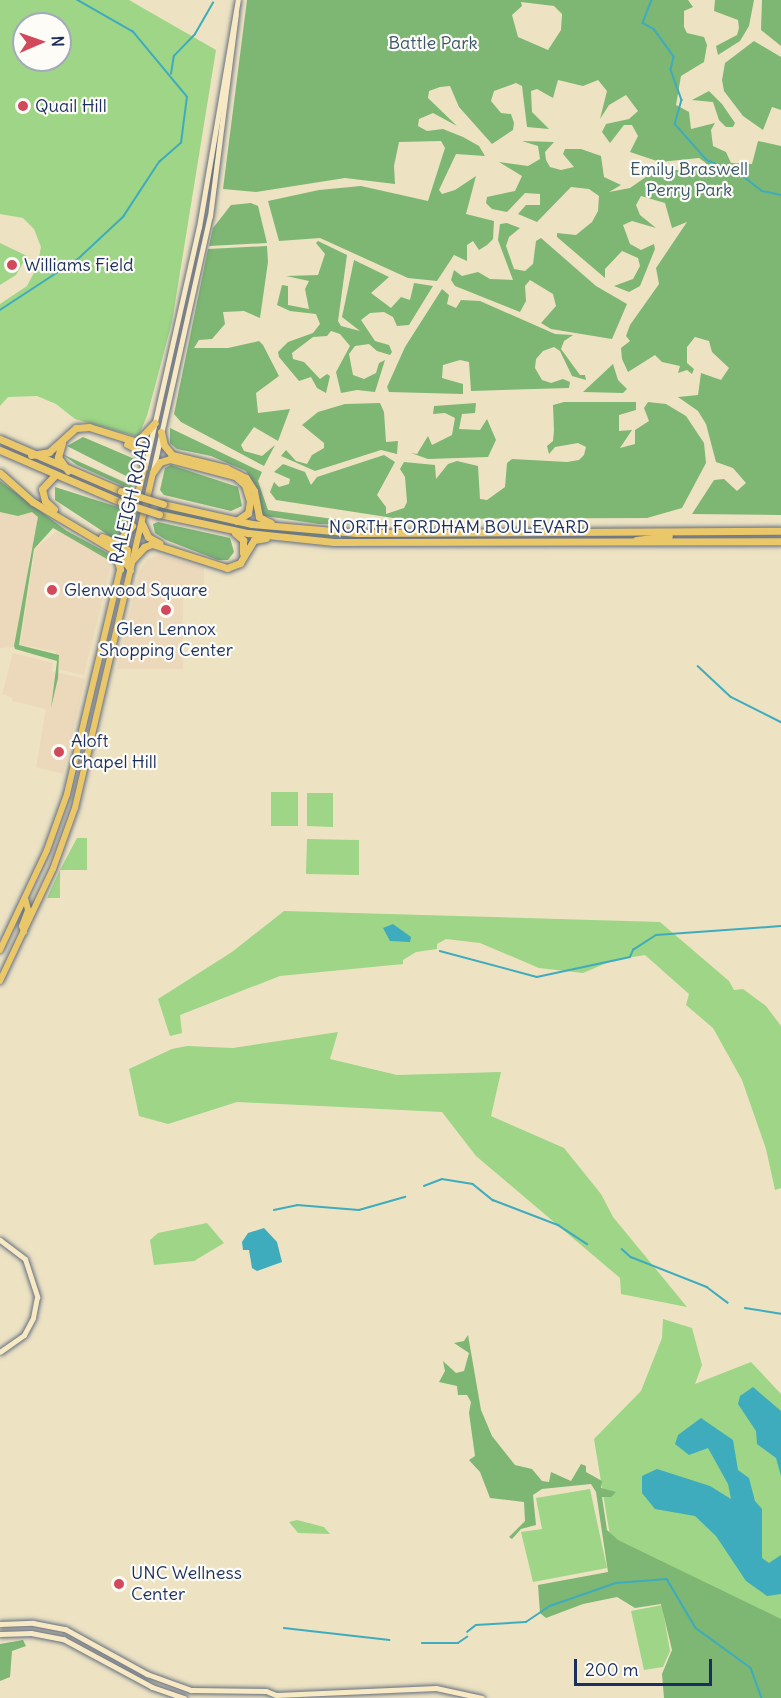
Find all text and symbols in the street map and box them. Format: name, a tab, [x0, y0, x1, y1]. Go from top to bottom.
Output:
north arrow	[12, 12, 72, 72]
park label: Battle Park	[388, 32, 478, 54]
text: N	[48, 36, 68, 47]
place label: Quail Hill	[35, 95, 107, 117]
marker: Quail Hill	[16, 99, 30, 113]
park label: Emily Braswell Perry Park	[630, 159, 748, 201]
place label: Williams Field	[24, 254, 134, 276]
marker: Williams Field	[5, 258, 19, 272]
street label: RALEIGH ROAD	[106, 434, 156, 566]
street label: NORTH FORDHAM BOULEVARD	[329, 516, 589, 538]
place label: Glenwood Square	[64, 579, 207, 601]
marker: Glenwood Square	[45, 583, 59, 597]
marker: Glen Lennox Shopping Center	[159, 603, 173, 617]
place label: Glen Lennox Shopping Center	[99, 619, 233, 662]
place label: Aloft Chapel Hill	[71, 731, 157, 774]
marker: Aloft Chapel Hill	[52, 745, 66, 759]
place label: UNC Wellness Center	[131, 1563, 242, 1606]
marker: UNC Wellness Center	[112, 1577, 126, 1591]
scale bar	[577, 1647, 715, 1685]
text: 200 m	[585, 1658, 639, 1681]

